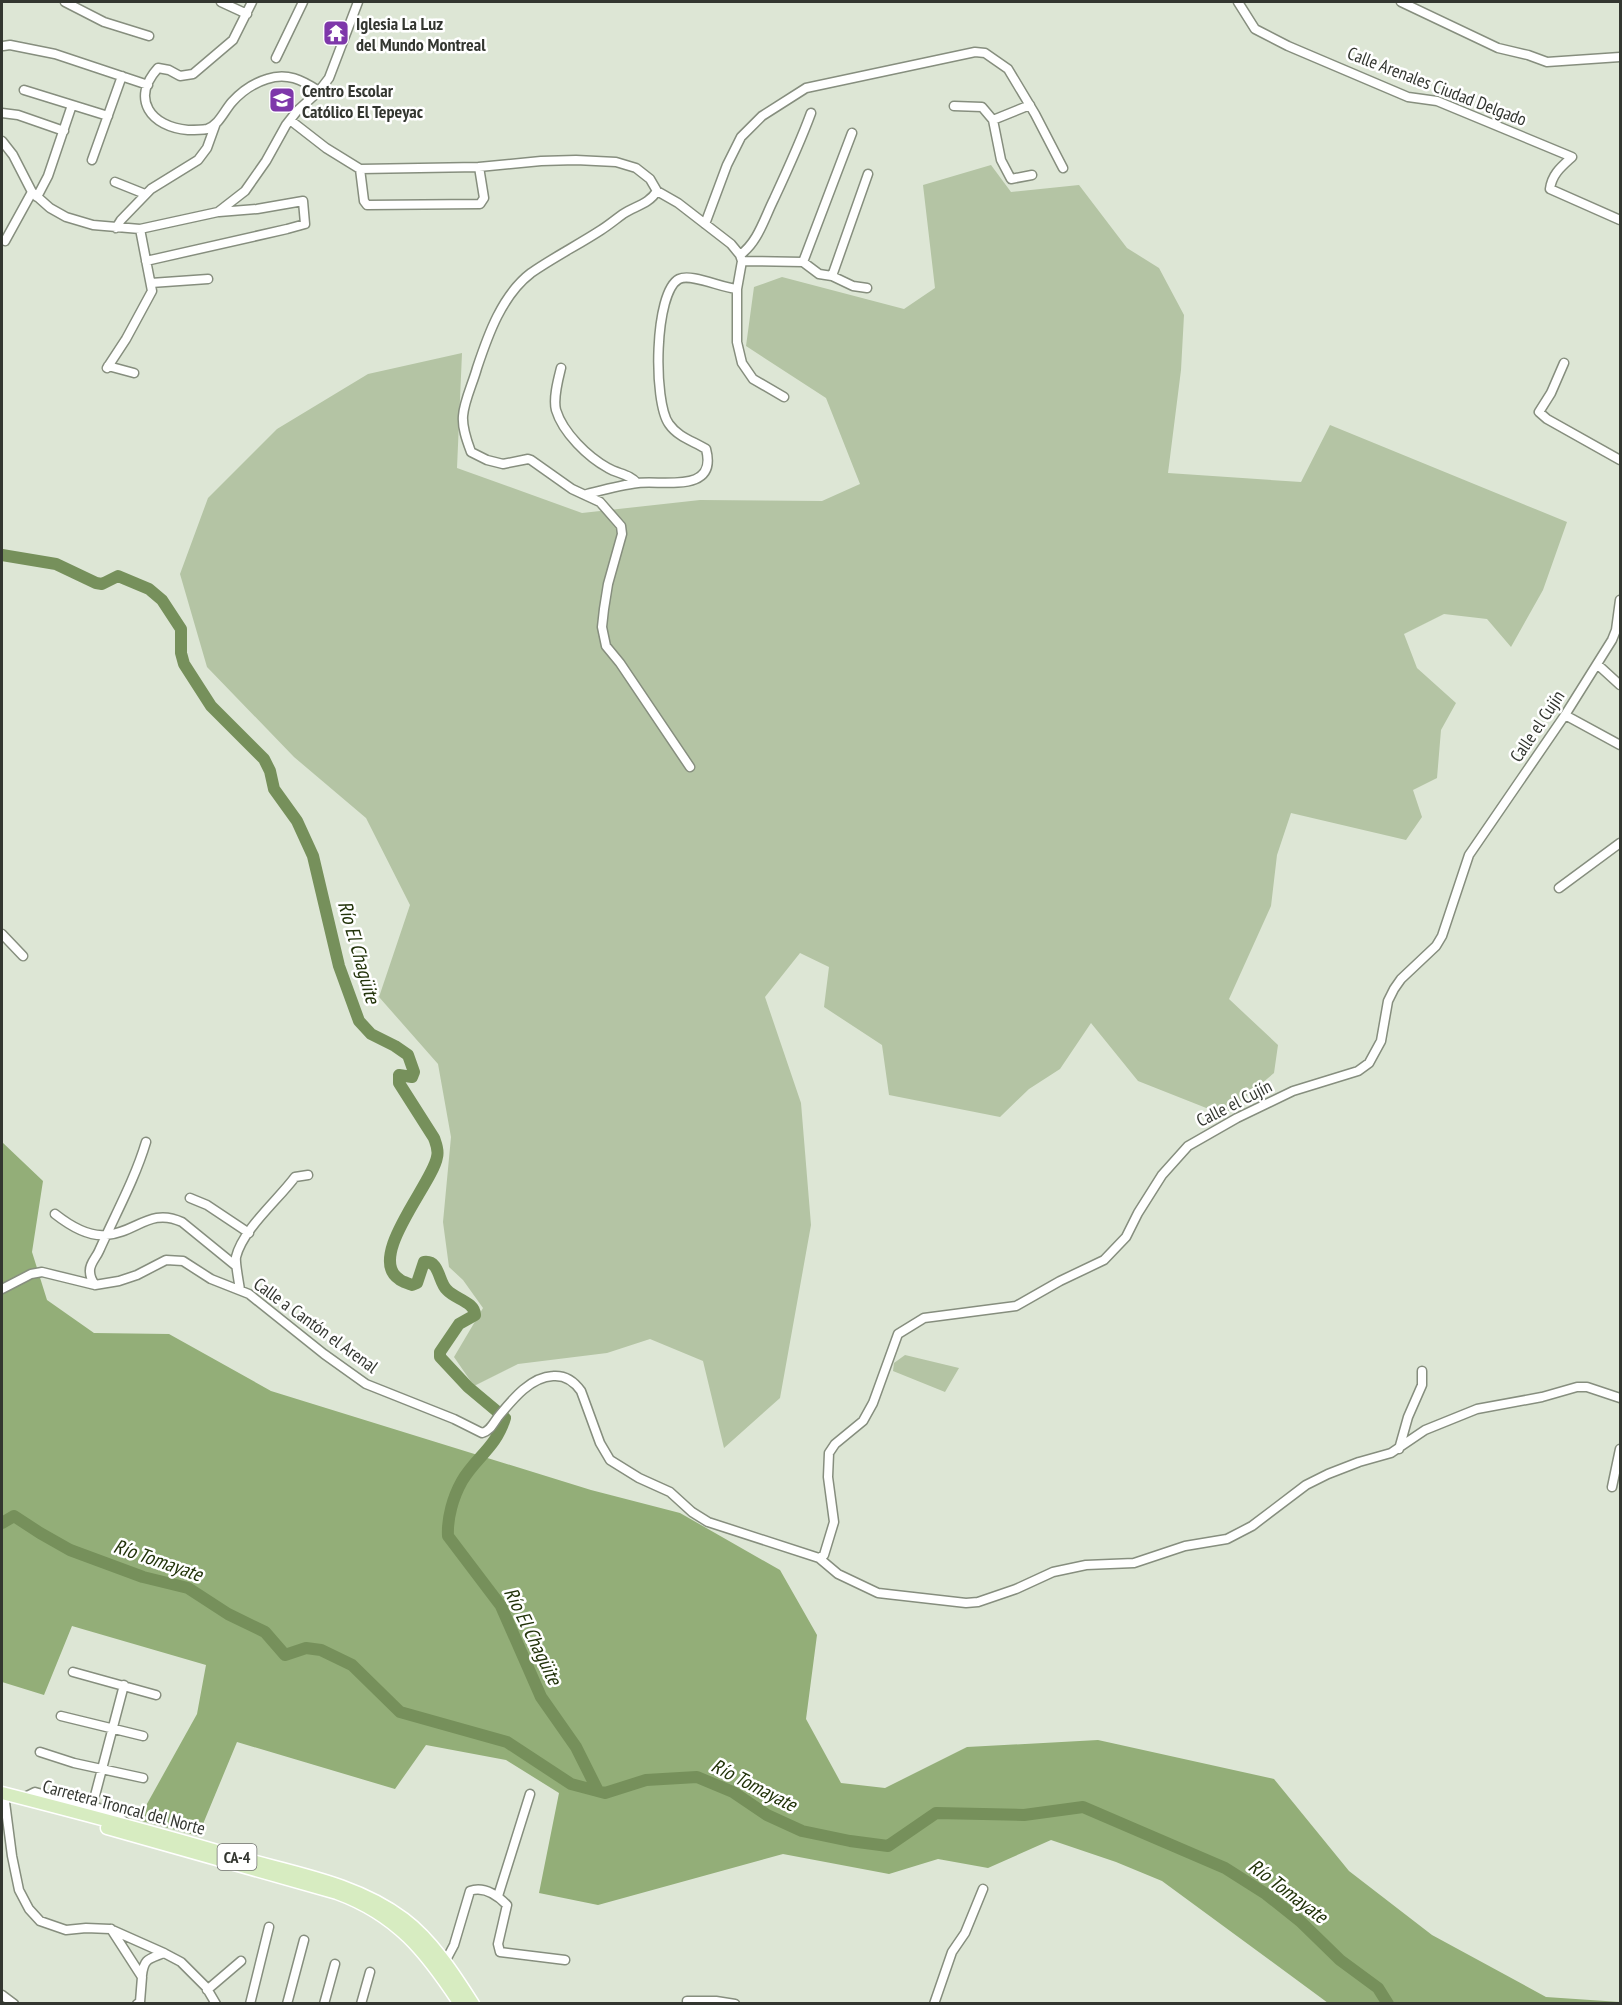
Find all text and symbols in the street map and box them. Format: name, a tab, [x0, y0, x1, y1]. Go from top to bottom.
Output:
place label: Iglesia La Luz del Mundo Montreal	[356, 12, 486, 56]
temple icon: Iglesia La Luz del Mundo Montreal	[321, 18, 351, 48]
street label: Calle Arenales Ciudad Delgado	[1344, 41, 1530, 131]
place label: Centro Escolar Católico El Tepeyac	[302, 79, 424, 123]
school or university icon: Centro Escolar Católico El Tepeyac	[267, 85, 297, 115]
street label: Calle el Cujín	[1505, 686, 1569, 766]
water label: Río El Chagüite	[332, 898, 387, 1008]
street label: Calle el Cujín	[1192, 1074, 1276, 1132]
street label: Calle a Cantón el Arenal	[249, 1272, 383, 1378]
water label: Río Tomayate	[110, 1533, 207, 1588]
water label: Río El Chagüite	[498, 1583, 569, 1691]
water label: Río Tomayate	[707, 1753, 802, 1818]
street label: Carretera Troncal del Norte	[40, 1774, 208, 1840]
road number: CA-4	[218, 1844, 256, 1870]
water label: Río Tomayate	[1243, 1853, 1334, 1930]

